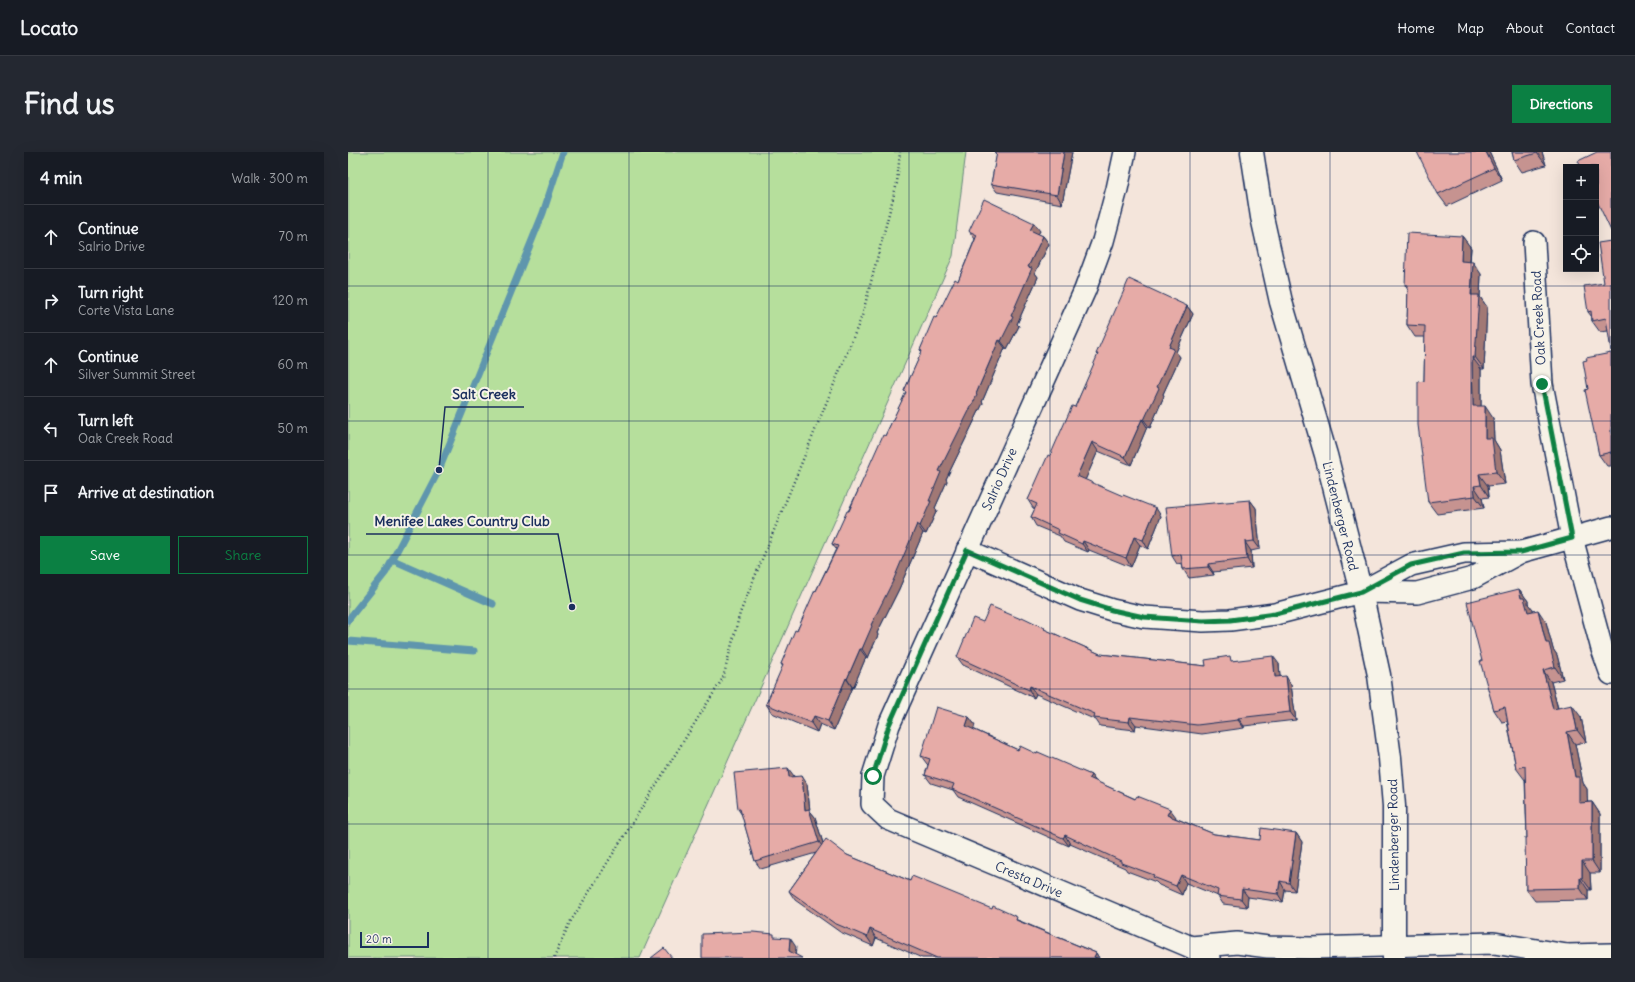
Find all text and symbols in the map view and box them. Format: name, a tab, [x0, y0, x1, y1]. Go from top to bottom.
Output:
text: Locato	[20, 16, 78, 40]
text: Home	[1397, 19, 1435, 37]
text: Map	[1457, 19, 1484, 37]
text: About	[1506, 19, 1544, 37]
text: Contact	[1566, 19, 1615, 37]
button: Directions	[1512, 85, 1611, 123]
text: Find us	[24, 86, 115, 122]
map controls	[1563, 164, 1599, 272]
button: +	[1563, 164, 1599, 200]
text: 4 min	[40, 167, 82, 189]
text: Walk · 300 m	[232, 170, 308, 187]
button: −	[1563, 200, 1599, 236]
text: Continue	[78, 219, 139, 238]
icon: ahead	[40, 226, 62, 248]
text: 70 m	[279, 228, 308, 245]
button: locate	[1563, 236, 1599, 272]
text: Salrio Drive	[78, 238, 145, 255]
street label: Oak Creek Road	[1528, 270, 1549, 366]
text: Turn right	[78, 283, 143, 302]
icon: right	[40, 290, 62, 312]
text: 120 m	[273, 292, 308, 309]
text: Corte Vista Lane	[78, 302, 174, 319]
text: Continue	[78, 347, 139, 366]
icon: ahead	[40, 354, 62, 376]
text: 60 m	[277, 356, 308, 373]
text: Silver Summit Street	[78, 366, 195, 383]
route end	[1533, 375, 1551, 393]
callout: Salt Creek	[445, 381, 524, 407]
text: Salt Creek	[452, 385, 516, 403]
text: Turn left	[78, 411, 133, 430]
icon: left	[40, 418, 62, 440]
text: 50 m	[277, 420, 308, 437]
text: Oak Creek Road	[78, 430, 173, 447]
street label: Salrio Drive	[978, 445, 1021, 513]
street label: Lindenberger Road	[1319, 460, 1362, 573]
icon: arrive	[40, 482, 62, 504]
text: Arrive at destination	[78, 483, 214, 502]
callout: Menifee Lakes Country Club	[366, 508, 558, 534]
text: Menifee Lakes Country Club	[374, 512, 550, 530]
button: Save	[40, 536, 170, 574]
button: Share	[178, 536, 308, 574]
route start	[864, 767, 882, 785]
street label: Lindenberger Road	[1384, 778, 1403, 891]
street label: Cresta Drive	[992, 858, 1065, 901]
scale bar	[360, 930, 429, 949]
text: 20 m	[366, 932, 392, 946]

